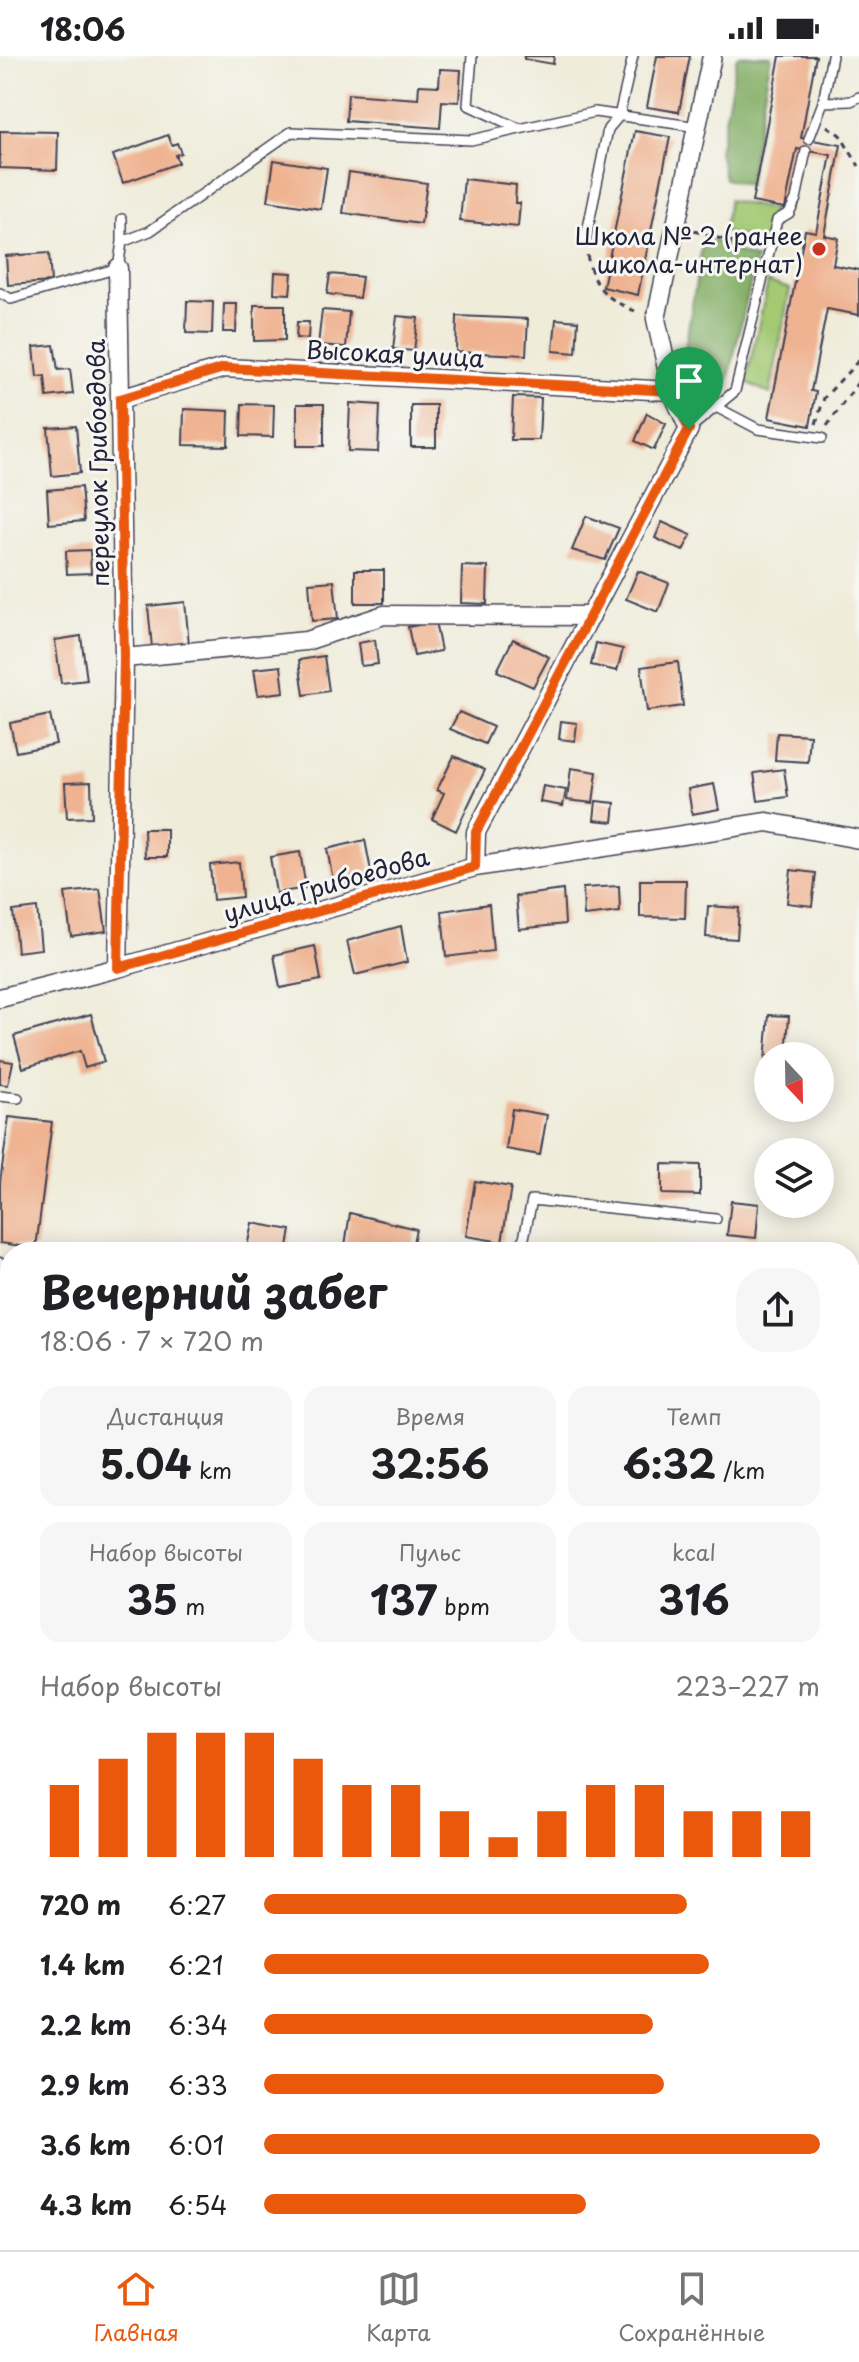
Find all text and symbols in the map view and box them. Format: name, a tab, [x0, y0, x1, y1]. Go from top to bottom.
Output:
text: 18:06	[40, 6, 125, 51]
place label: Школа № 2 (ранее школа-интернат)	[575, 217, 803, 281]
marker: Школа № 2 (ранее школа-интернат)	[810, 240, 828, 258]
street label: Высокая улица	[305, 330, 485, 376]
street label: переулок Грибоедова	[77, 339, 117, 587]
pin	[655, 347, 723, 429]
icon: arrive	[667, 359, 711, 403]
street label: улица Грибоедова	[219, 837, 433, 931]
north arrow	[754, 1042, 834, 1122]
map controls	[754, 1042, 834, 1218]
button: layers	[754, 1138, 834, 1218]
text: Вечерний забег	[40, 1258, 387, 1324]
button: share	[736, 1268, 820, 1352]
text: 18:06 · 7 × 720 m	[40, 1321, 264, 1360]
text: Дистанция	[108, 1399, 224, 1432]
text: Время	[395, 1399, 465, 1432]
text: Темп	[666, 1399, 722, 1432]
text: 5.04	[100, 1432, 192, 1493]
text: 32:56	[371, 1432, 489, 1493]
text: 6:32	[623, 1432, 716, 1493]
text: km	[192, 1453, 232, 1486]
text: /km	[716, 1453, 765, 1486]
text: Набор высоты	[89, 1535, 243, 1568]
text: Пульс	[399, 1535, 461, 1568]
text: kcal	[672, 1535, 716, 1568]
text: 35	[127, 1568, 178, 1629]
text: 137	[370, 1568, 437, 1629]
text: 316	[658, 1568, 730, 1629]
text: m	[178, 1589, 205, 1622]
text: bpm	[437, 1589, 490, 1622]
text: Набор высоты	[40, 1666, 222, 1705]
text: 223–227 m	[676, 1666, 820, 1705]
text: 720 m	[40, 1885, 121, 1924]
text: 6:27	[168, 1885, 226, 1924]
text: 1.4 km	[40, 1945, 125, 1984]
text: 6:21	[168, 1945, 224, 1984]
text: 2.2 km	[40, 2005, 131, 2044]
text: 6:34	[168, 2005, 228, 2044]
text: 2.9 km	[40, 2065, 130, 2104]
text: 6:33	[168, 2065, 228, 2104]
text: 3.6 km	[40, 2125, 131, 2164]
text: 6:01	[168, 2125, 224, 2164]
text: 4.3 km	[40, 2185, 132, 2224]
text: 6:54	[168, 2185, 228, 2224]
tab: Главная	[94, 2267, 179, 2348]
tab: Карта	[366, 2267, 431, 2348]
tab: Сохранённые	[618, 2267, 765, 2348]

